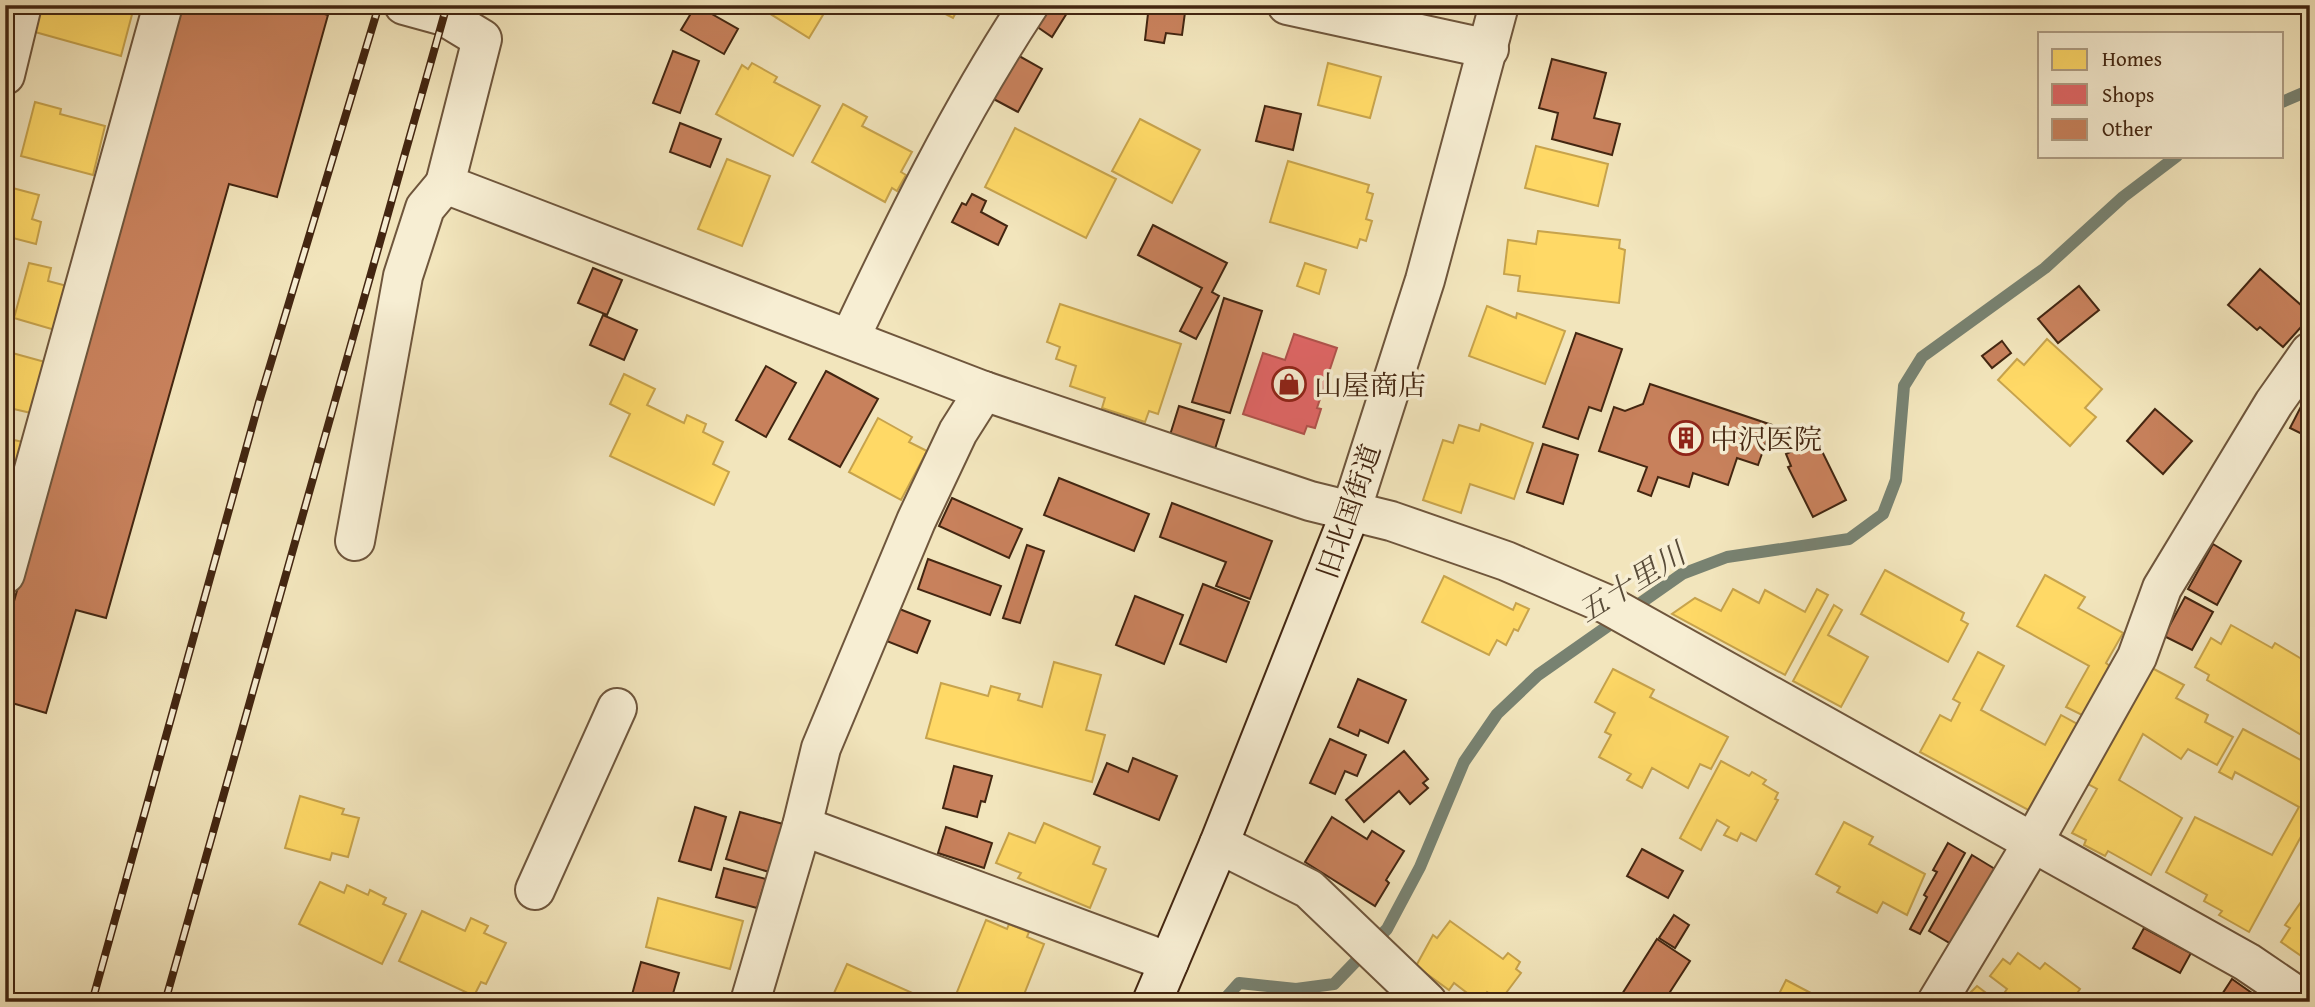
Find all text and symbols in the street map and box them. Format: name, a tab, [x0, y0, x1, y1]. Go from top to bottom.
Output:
legend	[2038, 32, 2284, 158]
text: Homes	[2102, 43, 2162, 74]
text: Shops	[2102, 79, 2154, 110]
text: Other	[2102, 113, 2153, 144]
place label: 山屋商店	[1314, 364, 1426, 405]
shop icon: 山屋商店	[1270, 365, 1308, 403]
place label: 中沢医院	[1710, 418, 1822, 459]
building icon: 中沢医院	[1667, 419, 1705, 457]
street label: 旧北国街道	[1306, 438, 1390, 584]
water label: 五十里川	[1568, 530, 1696, 632]

